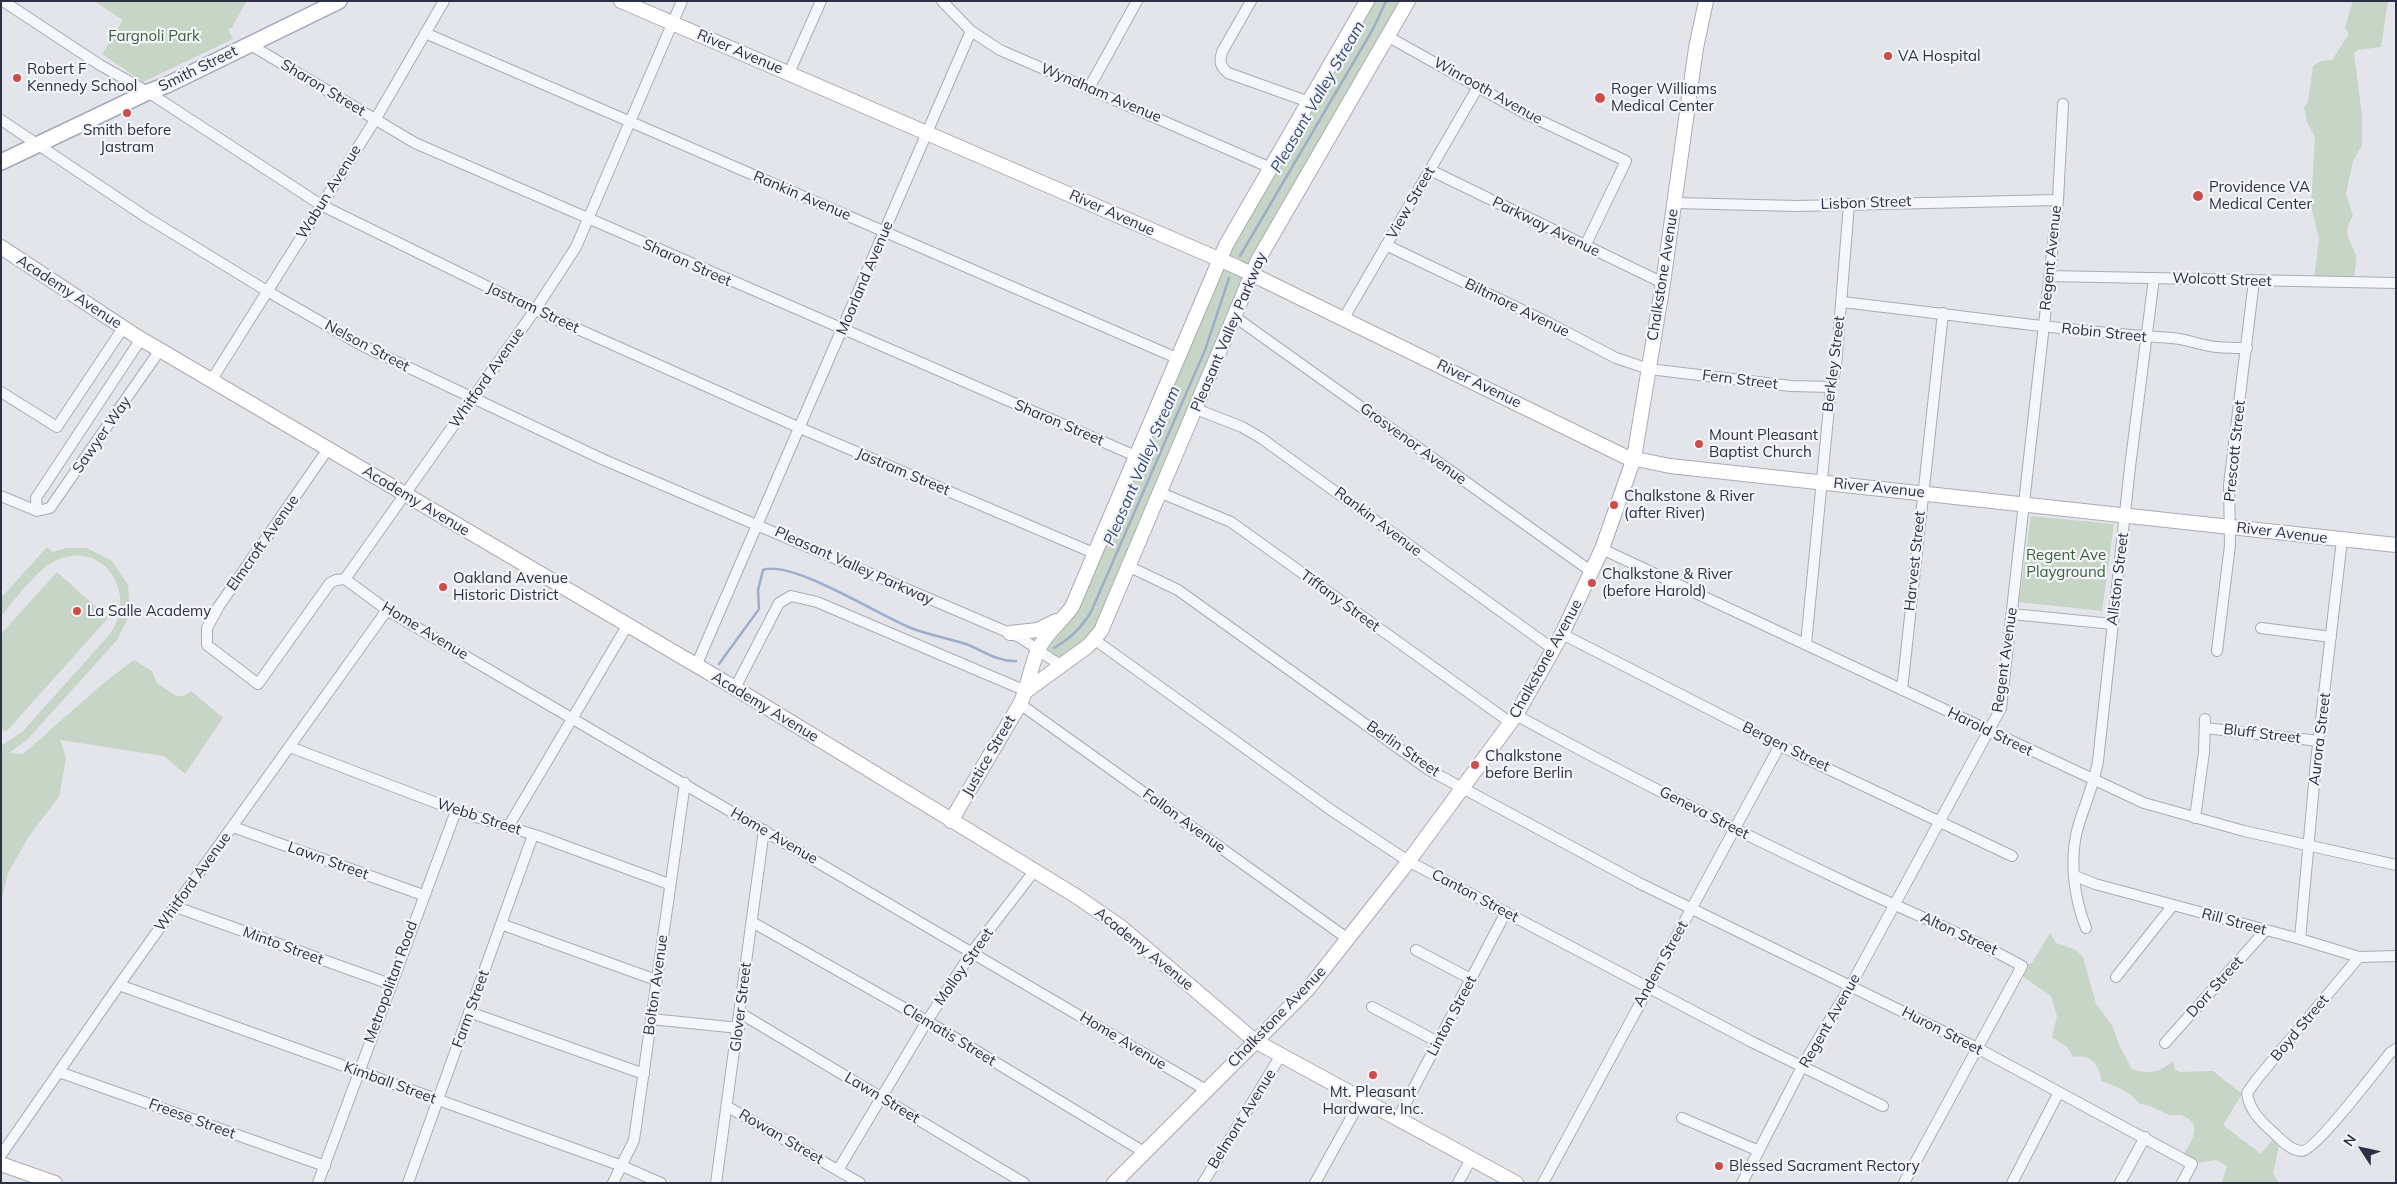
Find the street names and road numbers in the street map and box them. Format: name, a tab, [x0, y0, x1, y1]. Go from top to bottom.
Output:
street label: River Avenue	[694, 26, 786, 78]
street label: Smith Street	[156, 42, 240, 96]
street label: Winrooth Avenue	[1430, 54, 1546, 128]
street label: Sharon Street	[278, 56, 368, 120]
street label: Wyndham Avenue	[1038, 59, 1164, 127]
street label: Wabun Avenue	[293, 142, 365, 242]
street label: View Street	[1383, 164, 1439, 242]
street label: Rankin Avenue	[750, 167, 854, 225]
street label: River Avenue	[1067, 186, 1157, 240]
street label: Lisbon Street	[1820, 192, 1912, 214]
street label: Parkway Avenue	[1489, 193, 1603, 261]
street label: Regent Avenue	[2037, 204, 2065, 312]
street label: Chalkstone Avenue	[1644, 208, 1682, 342]
street label: Moorland Avenue	[833, 218, 897, 338]
street label: Sharon Street	[640, 235, 734, 291]
street label: Pleasant Valley Parkway	[1187, 249, 1271, 415]
street label: Academy Avenue	[13, 251, 125, 333]
street label: Wolcott Street	[2172, 269, 2272, 291]
street label: Biltmore Avenue	[1462, 275, 1572, 341]
street label: Jastram Street	[484, 279, 582, 337]
street label: Berkley Street	[1819, 315, 1849, 413]
street label: Nelson Street	[322, 316, 412, 376]
street label: Robin Street	[2061, 320, 2147, 346]
street label: Whitford Avenue	[446, 324, 528, 432]
street label: River Avenue	[1434, 356, 1524, 412]
street label: Fern Street	[1701, 366, 1779, 394]
street label: Sawyer Way	[69, 393, 135, 477]
street label: Sharon Street	[1012, 396, 1106, 450]
street label: Grosvenor Avenue	[1356, 399, 1470, 489]
street label: Prescott Street	[2221, 399, 2249, 503]
street label: Jastram Street	[854, 444, 952, 500]
street label: Academy Avenue	[359, 462, 473, 540]
street label: River Avenue	[1833, 474, 1925, 502]
street label: Rankin Avenue	[1331, 483, 1425, 561]
street label: Elmcroft Avenue	[223, 492, 303, 594]
street label: Harvest Street	[1901, 510, 1929, 612]
street label: River Avenue	[2235, 518, 2329, 548]
street label: Pleasant Valley Parkway	[772, 523, 936, 609]
street label: Allston Street	[2103, 532, 2133, 626]
street label: Tiffany Street	[1297, 566, 1383, 636]
street label: Chalkstone Avenue	[1506, 596, 1586, 722]
street label: Home Avenue	[379, 598, 471, 664]
street label: Regent Avenue	[1989, 606, 2021, 714]
street label: Academy Avenue	[708, 668, 822, 746]
street label: Aurora Street	[2305, 692, 2335, 786]
street label: Harold Street	[1945, 704, 2035, 760]
street label: Justice Street	[959, 712, 1019, 800]
street label: Berlin Street	[1363, 717, 1443, 781]
street label: Bergen Street	[1739, 718, 1833, 776]
street label: Bluff Street	[2222, 720, 2302, 748]
street label: Geneva Street	[1656, 783, 1752, 843]
street label: Fallon Avenue	[1139, 785, 1229, 857]
street label: Webb Street	[435, 795, 523, 839]
street label: Home Avenue	[727, 804, 821, 868]
street label: Whitford Avenue	[151, 829, 235, 935]
street label: Lawn Street	[285, 838, 371, 884]
street label: Canton Street	[1429, 866, 1521, 926]
street label: Academy Avenue	[1091, 904, 1197, 994]
street label: Rill Street	[2200, 905, 2268, 939]
street label: Alton Street	[1918, 908, 2000, 960]
street label: Metropolitan Road	[361, 918, 421, 1046]
street label: Andem Street	[1630, 918, 1692, 1010]
street label: Minto Street	[240, 923, 326, 969]
street label: Molloy Street	[931, 925, 997, 1009]
street label: Bolton Avenue	[640, 934, 672, 1036]
street label: Dorr Street	[2183, 953, 2247, 1021]
street label: Glover Street	[727, 961, 755, 1053]
street label: Chalkstone Avenue	[1224, 963, 1330, 1071]
street label: Farm Street	[449, 968, 493, 1050]
street label: Regent Avenue	[1796, 971, 1864, 1071]
street label: Linton Street	[1423, 973, 1481, 1059]
street label: Boyd Street	[2267, 991, 2333, 1065]
street label: Clematis Street	[899, 1000, 999, 1070]
street label: Huron Street	[1899, 1003, 1985, 1059]
street label: Home Avenue	[1077, 1008, 1169, 1074]
street label: Kimball Street	[341, 1058, 439, 1108]
street label: Belmont Avenue	[1204, 1066, 1280, 1172]
street label: Lawn Street	[841, 1069, 923, 1127]
street label: Freese Street	[146, 1095, 238, 1143]
street label: Rowan Street	[735, 1106, 827, 1168]

